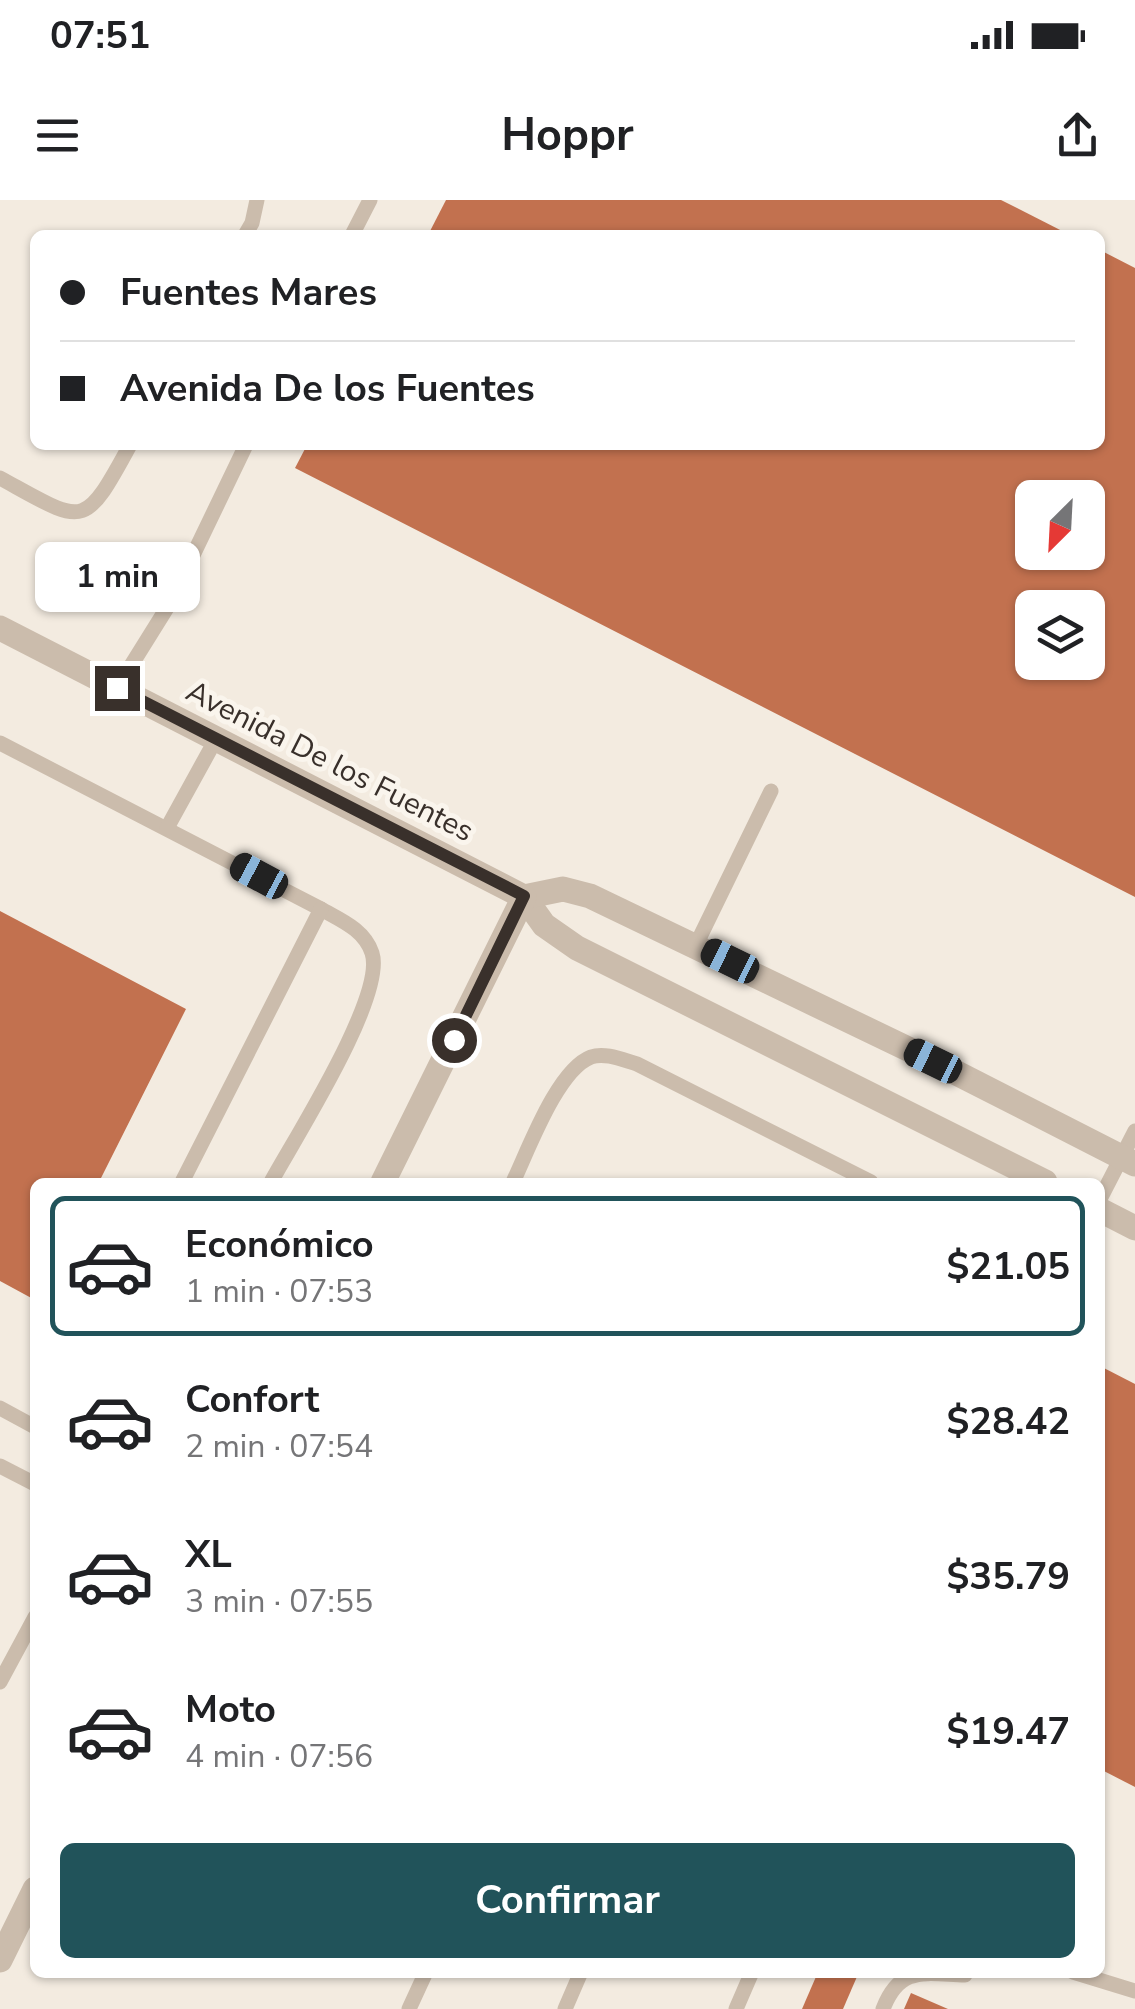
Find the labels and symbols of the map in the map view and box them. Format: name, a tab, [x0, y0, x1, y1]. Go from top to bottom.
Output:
north arrow	[1015, 480, 1105, 570]
callout: 1 min	[34, 543, 200, 613]
route end	[95, 666, 140, 711]
street label: Avenida De los Fuentes	[179, 671, 481, 852]
car	[225, 849, 293, 903]
car	[696, 934, 764, 988]
route start	[432, 1018, 477, 1063]
car	[899, 1034, 967, 1088]

